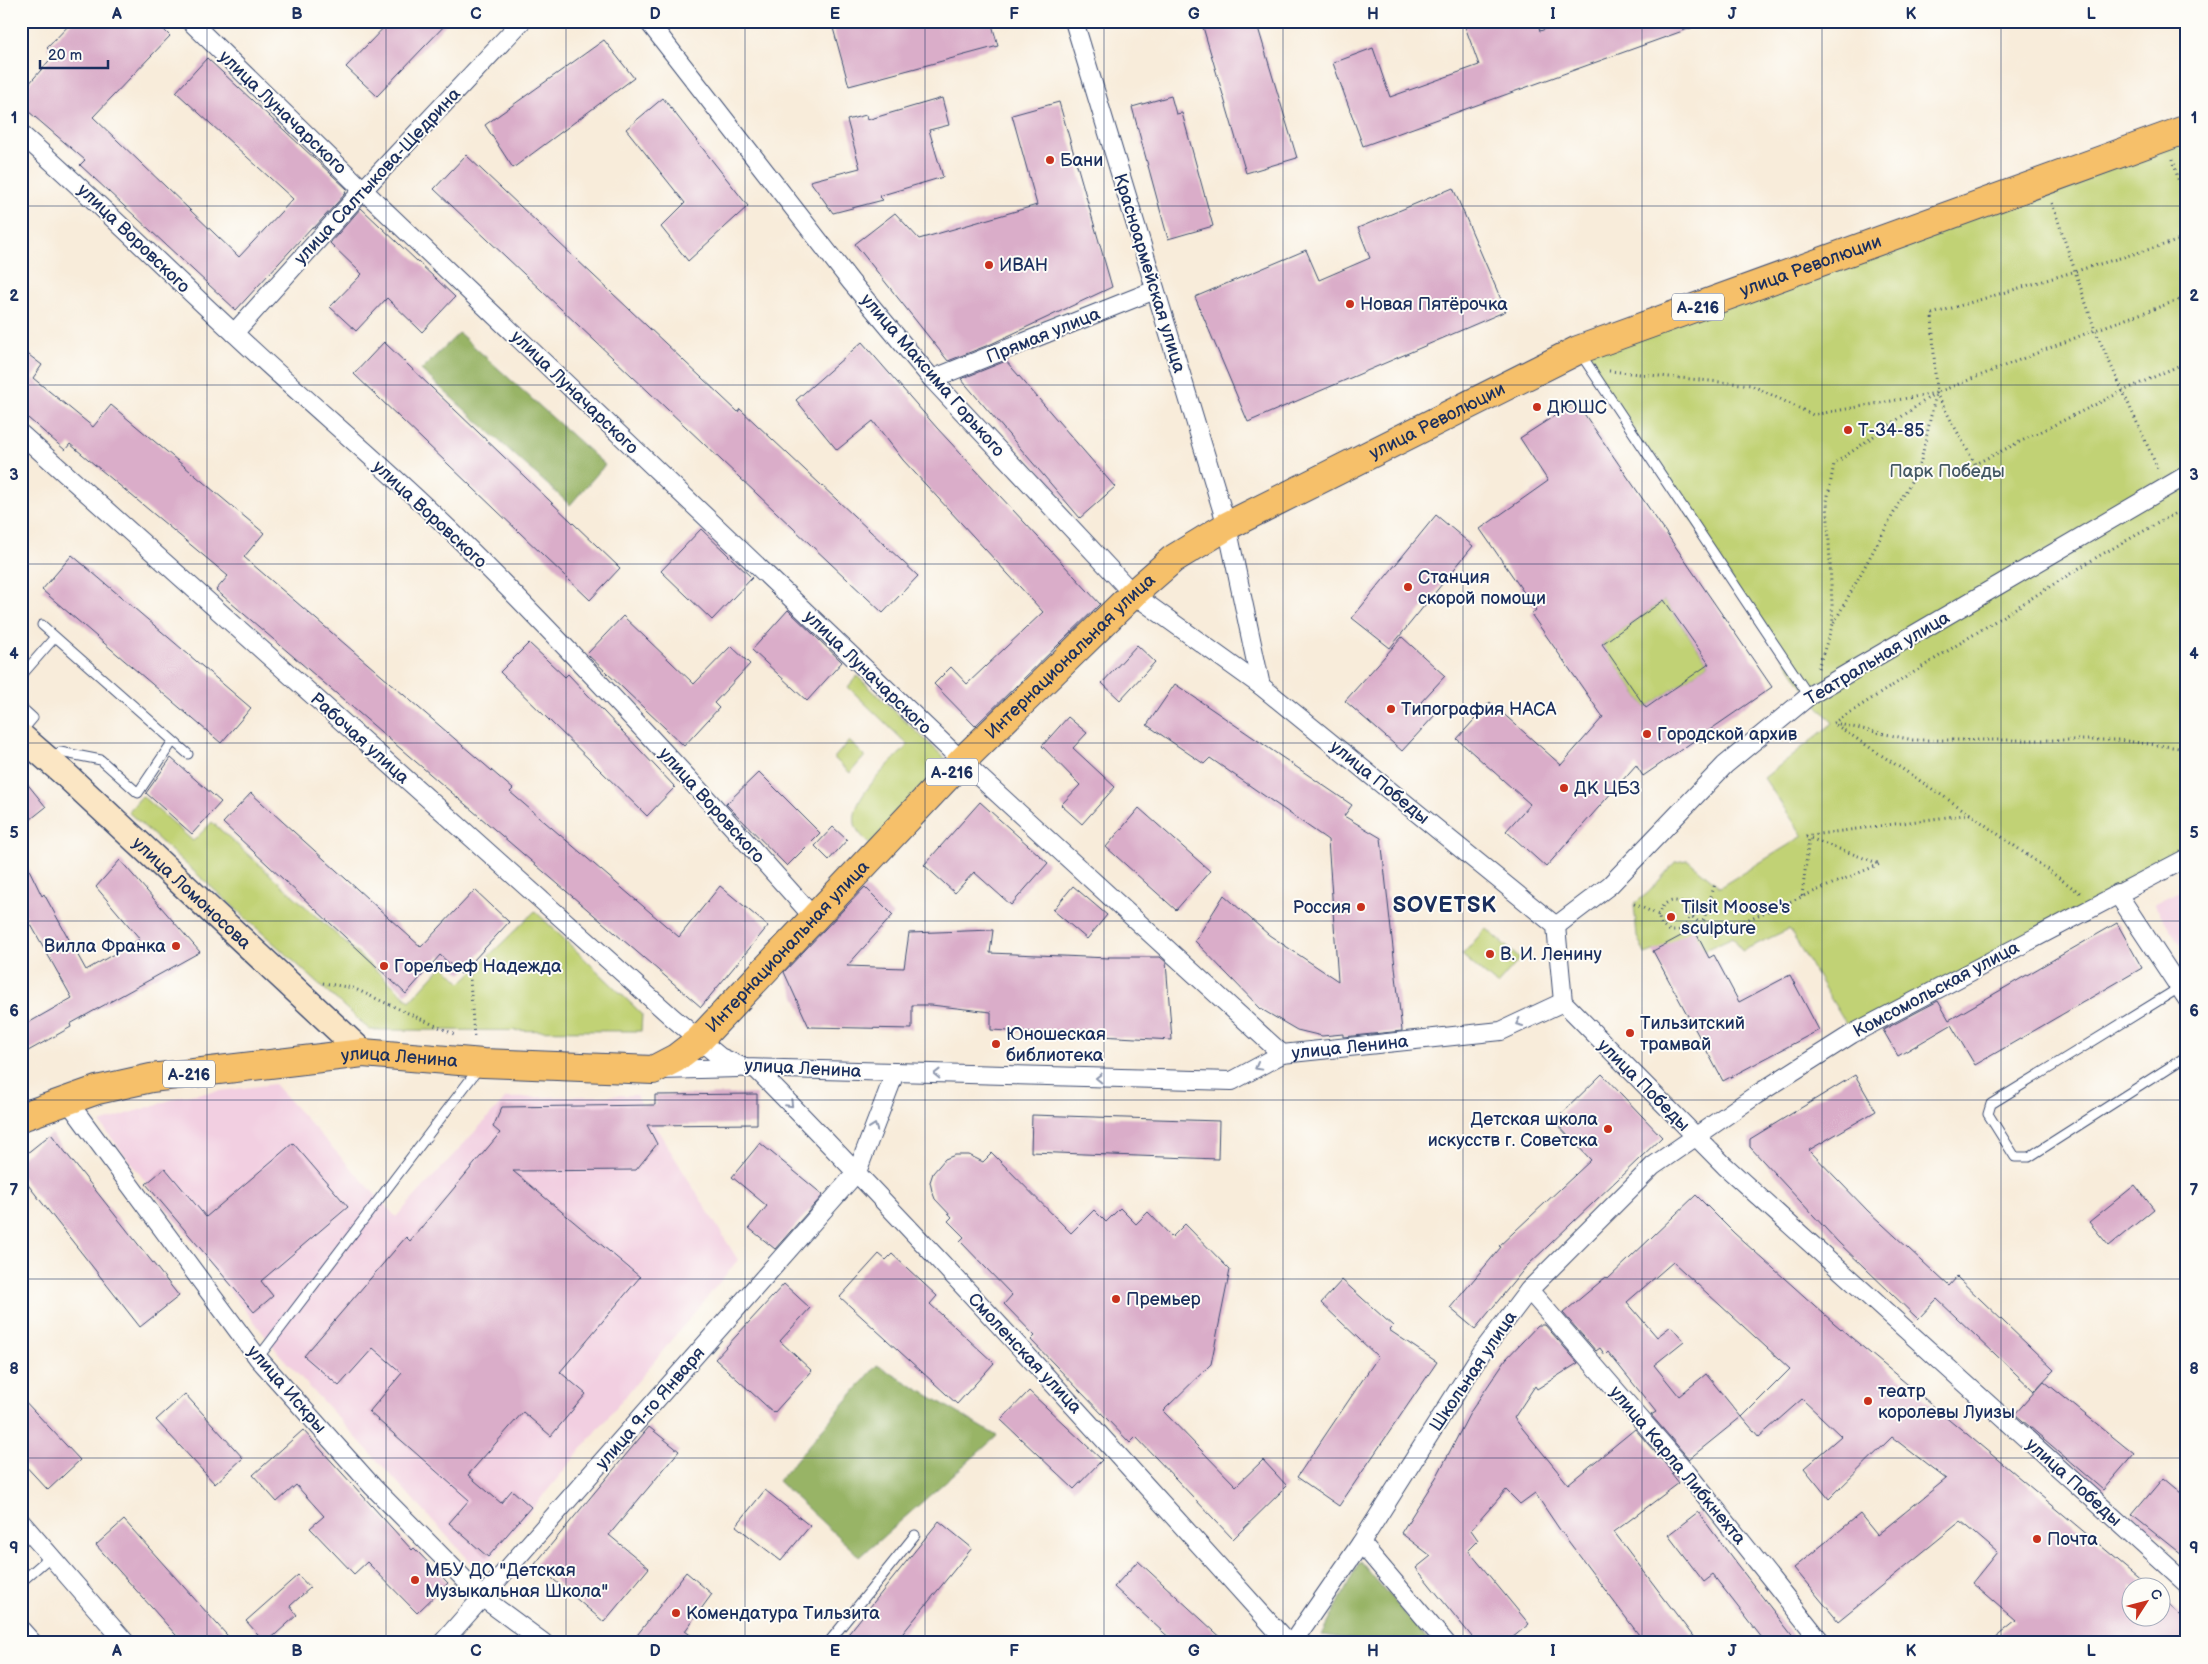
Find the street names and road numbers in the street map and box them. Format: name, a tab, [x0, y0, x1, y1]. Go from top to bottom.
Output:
street label: улица Луначарского	[215, 46, 351, 179]
street label: улица Салтыкова-Щедрина	[290, 83, 465, 269]
street label: Красноармейская улица	[1109, 171, 1190, 376]
street label: улица Воровского	[73, 179, 194, 297]
street label: улица Революции	[1737, 231, 1884, 301]
street label: улица Максима Горького	[856, 290, 1009, 461]
road number: А-216	[1672, 294, 1724, 320]
street label: Прямая улица	[983, 303, 1103, 368]
street label: улица Луначарского	[507, 326, 643, 459]
street label: улица Революции	[1366, 378, 1509, 464]
street label: улица Воровского	[368, 456, 491, 572]
street label: Интернациональная улица	[981, 569, 1160, 744]
street label: улица Луначарского	[800, 606, 936, 739]
street label: Театральная улица	[1801, 607, 1954, 710]
street label: Рабочая улица	[306, 688, 414, 789]
street label: улица Победы	[1326, 736, 1433, 829]
street label: улица Воровского	[654, 743, 769, 867]
road number: А-216	[926, 759, 978, 786]
street label: улица Ломоносова	[128, 833, 255, 954]
street label: Интернациональная улица	[702, 856, 874, 1037]
street label: Комсомольская улица	[1850, 937, 2023, 1042]
street label: улица Ленина	[1291, 1031, 1410, 1064]
street label: улица Победы	[1593, 1035, 1694, 1136]
street label: улица Ленина	[340, 1043, 459, 1072]
street label: улица Ленина	[744, 1055, 862, 1082]
road number: А-216	[163, 1060, 215, 1088]
street label: Смоленская улица	[963, 1289, 1086, 1418]
street label: Школьная улица	[1425, 1307, 1522, 1435]
street label: улица Искры	[243, 1341, 330, 1438]
street label: улица 9-го Января	[591, 1343, 709, 1474]
street label: улица Карла Либкнехта	[1605, 1382, 1750, 1549]
street label: улица Победы	[2022, 1434, 2126, 1531]

